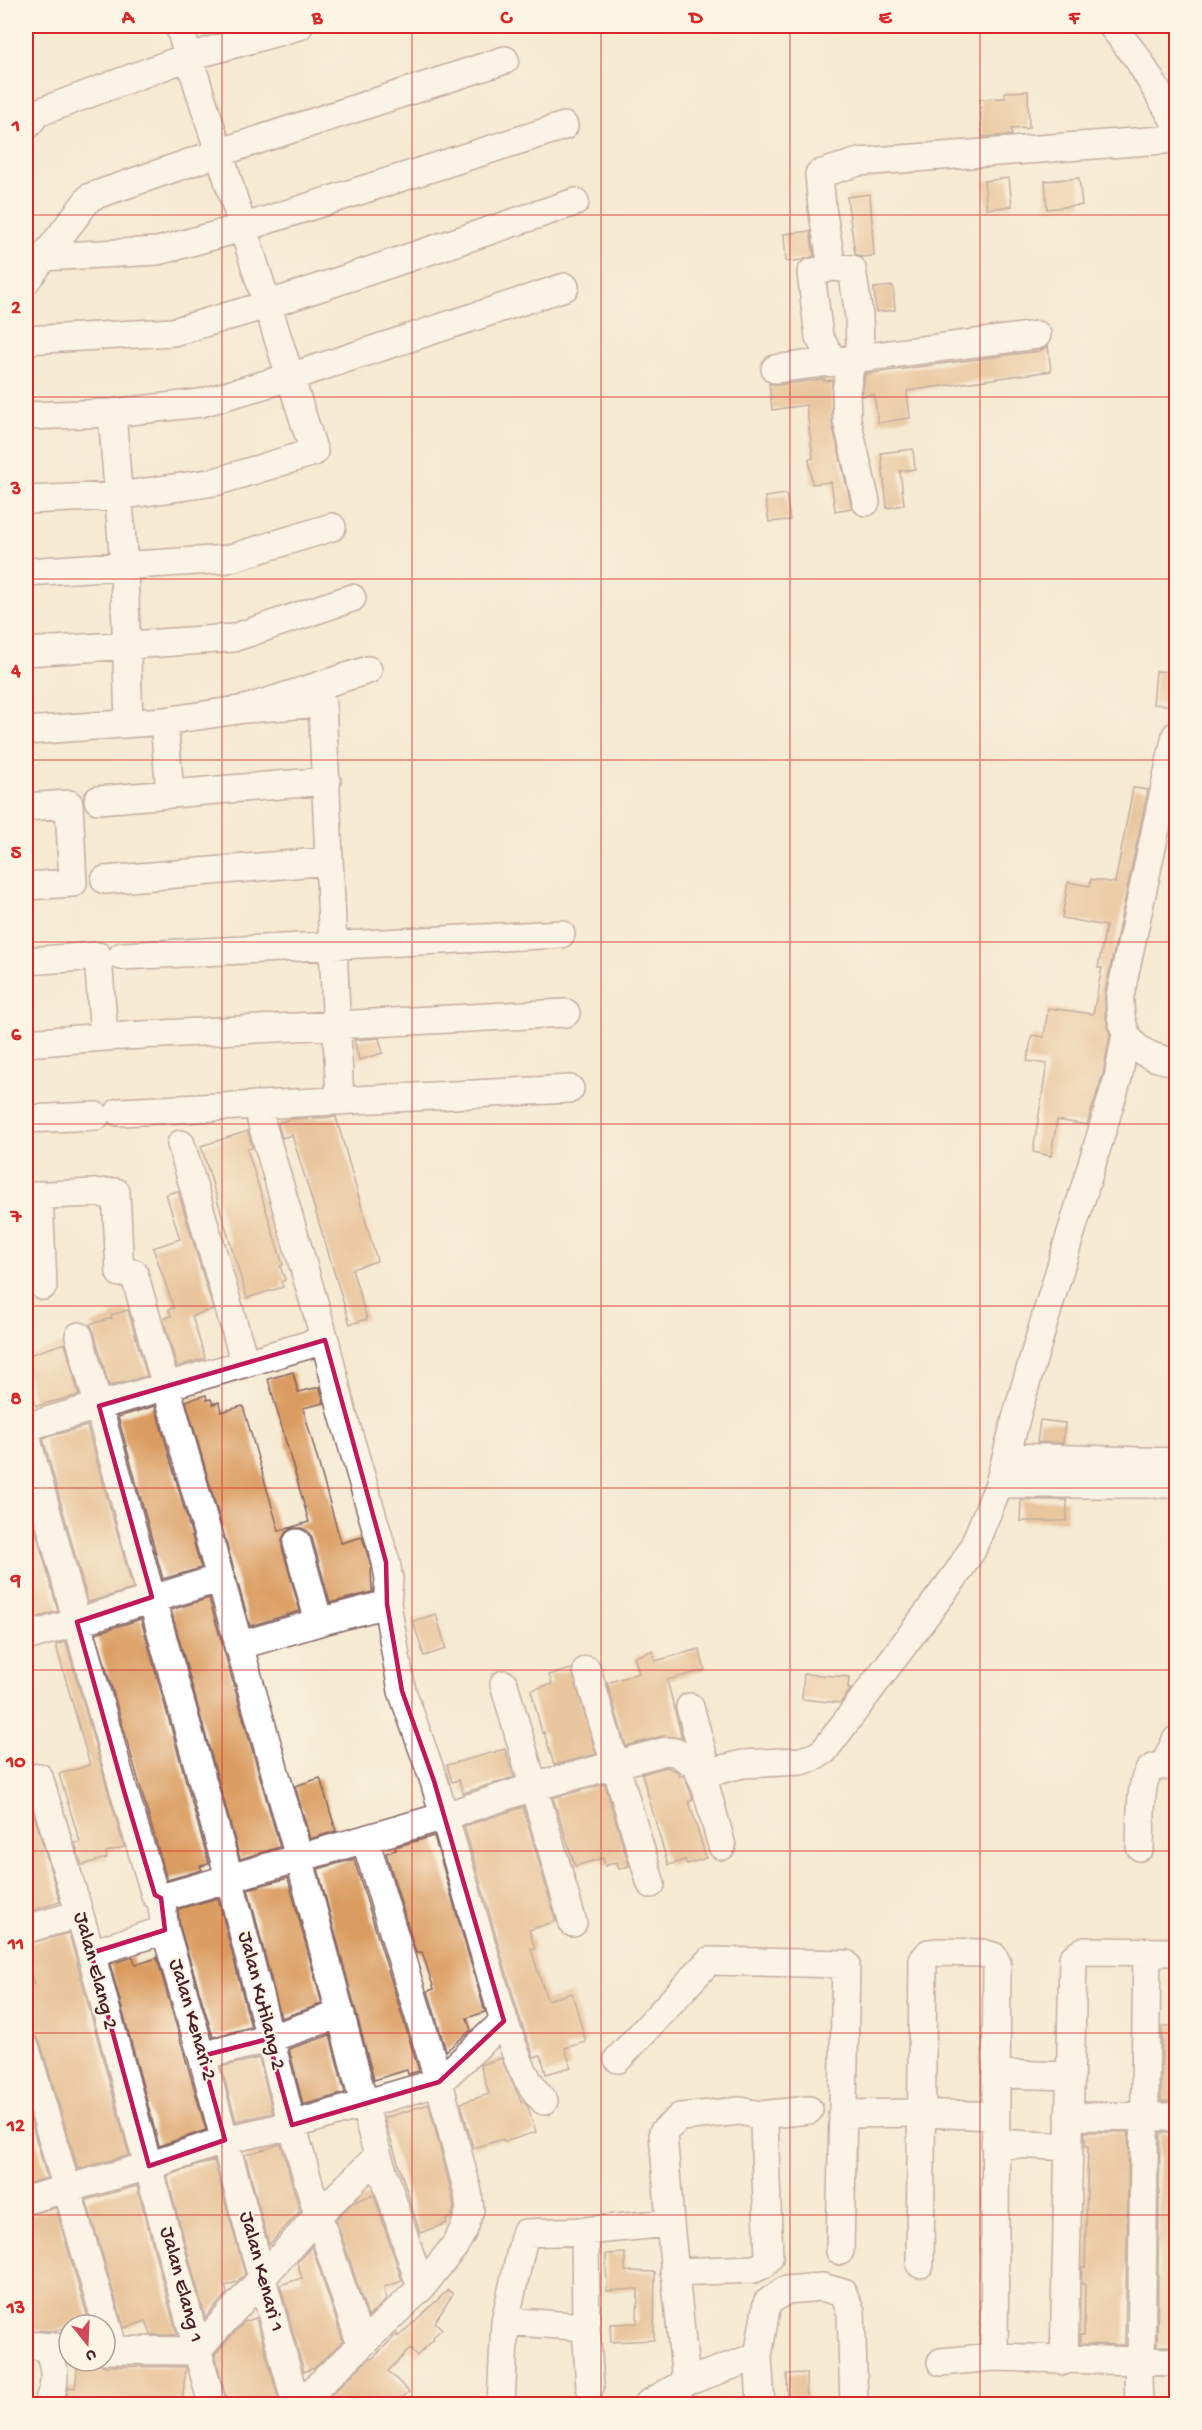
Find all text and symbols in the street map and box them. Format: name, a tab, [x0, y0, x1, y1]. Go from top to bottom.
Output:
text: A	[121, 8, 136, 31]
text: B	[311, 8, 323, 31]
text: C	[500, 8, 514, 31]
text: D	[687, 8, 703, 31]
text: E	[879, 8, 893, 31]
text: F	[1068, 8, 1081, 31]
text: 1	[11, 116, 20, 139]
text: 2	[11, 298, 21, 321]
text: 3	[10, 479, 21, 502]
text: 4	[10, 661, 21, 684]
text: 5	[11, 843, 22, 866]
text: 6	[11, 1025, 22, 1048]
text: 7	[10, 1207, 23, 1230]
text: 8	[11, 1389, 22, 1412]
text: 9	[10, 1571, 21, 1594]
text: 10	[5, 1752, 26, 1775]
street label: Jalan Elang 2	[66, 1910, 122, 2032]
street label: Jalan Kutilang 2	[231, 1929, 289, 2073]
text: 11	[7, 1934, 24, 1957]
street label: Jalan Kenari 2	[162, 1956, 220, 2084]
text: 12	[6, 2116, 25, 2139]
street label: Jalan Kenari 1	[232, 2209, 288, 2335]
street label: Jalan Elang 1	[153, 2224, 207, 2346]
text: 13	[6, 2298, 25, 2321]
north arrow	[57, 2313, 117, 2373]
text: U	[82, 2343, 98, 2365]

